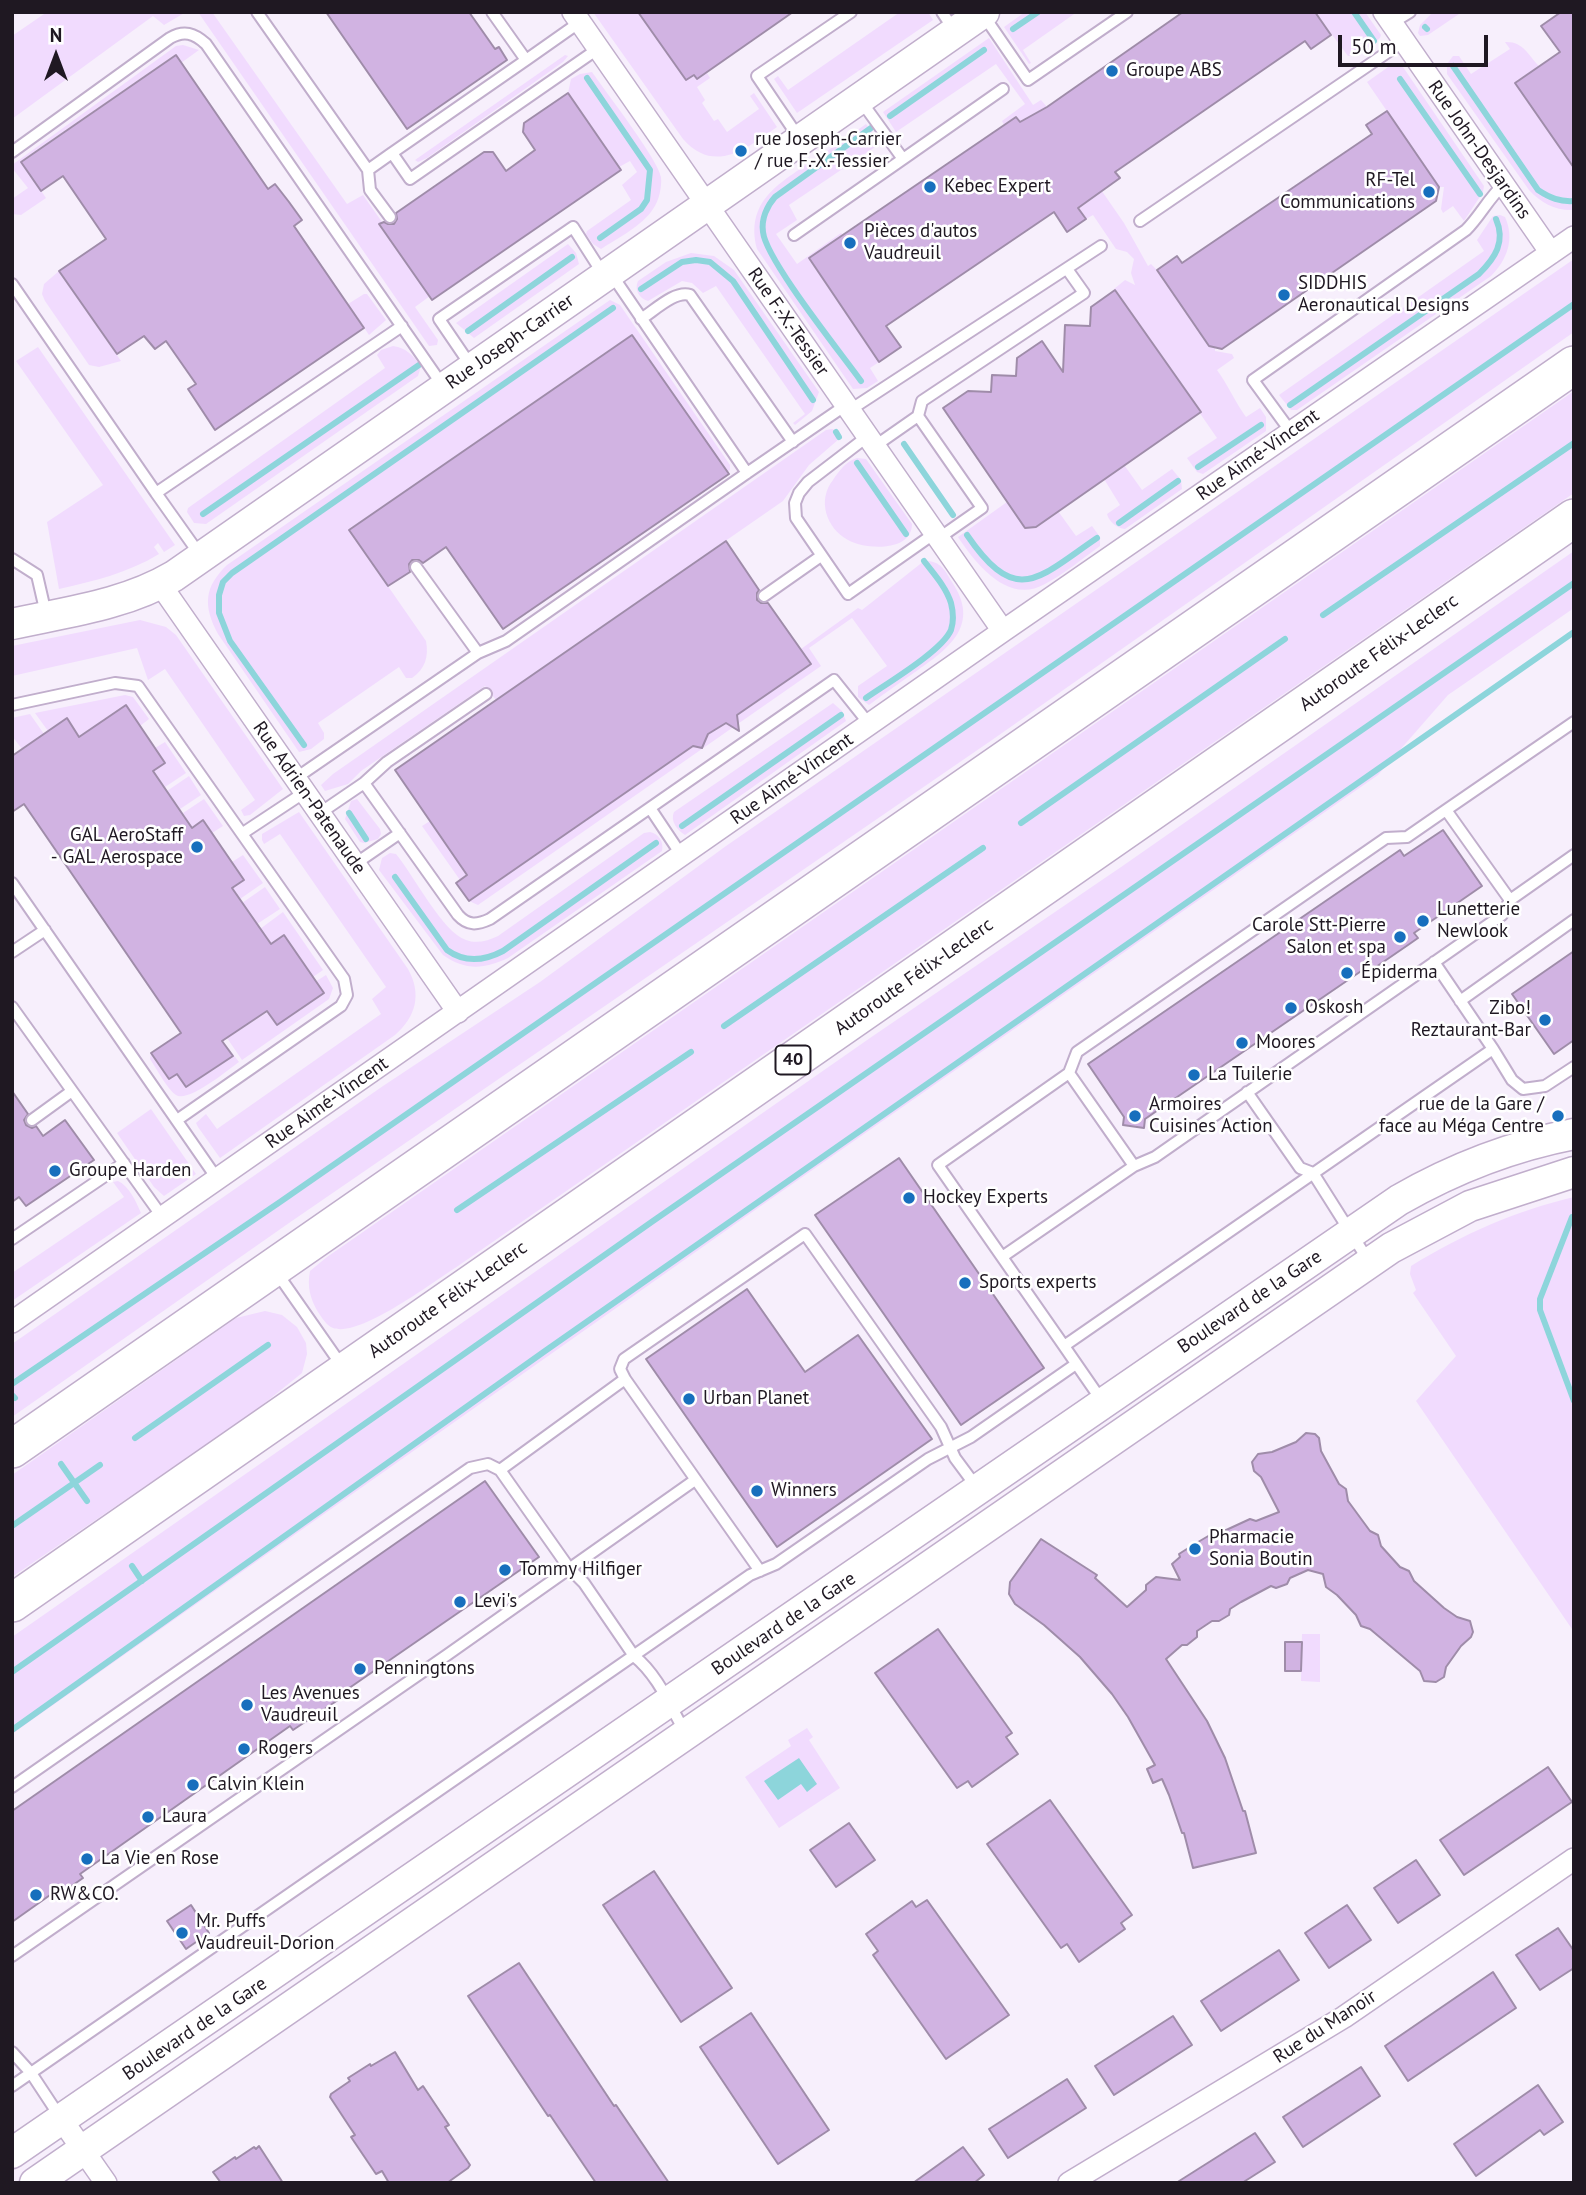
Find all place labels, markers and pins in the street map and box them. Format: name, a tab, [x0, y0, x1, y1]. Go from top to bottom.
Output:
place label: Groupe ABS	[1126, 60, 1222, 82]
marker: Groupe ABS	[1104, 63, 1120, 79]
place label: rue Joseph-Carrier / rue F.-X.-Tessier	[755, 129, 901, 173]
marker: rue Joseph-Carrier / rue F.-X.-Tessier	[733, 143, 749, 159]
place label: RF-Tel Communications	[1280, 170, 1415, 214]
place label: Kebec Expert	[944, 176, 1051, 198]
marker: Kebec Expert	[922, 179, 938, 195]
marker: RF-Tel Communications	[1421, 184, 1437, 200]
place label: Pièces d'autos Vaudreuil	[864, 221, 977, 265]
marker: Pièces d'autos Vaudreuil	[842, 235, 858, 251]
place label: SIDDHIS Aeronautical Designs	[1298, 273, 1469, 317]
marker: SIDDHIS Aeronautical Designs	[1276, 287, 1292, 303]
place label: GAL AeroStaff - GAL Aerospace	[51, 825, 183, 869]
marker: GAL AeroStaff - GAL Aerospace	[189, 839, 205, 855]
place label: Lunetterie Newlook	[1437, 899, 1520, 943]
marker: Lunetterie Newlook	[1415, 913, 1431, 929]
place label: Carole Stt-Pierre Salon et spa	[1252, 915, 1386, 959]
marker: Carole Stt-Pierre Salon et spa	[1392, 929, 1408, 945]
place label: Épiderma	[1361, 962, 1438, 984]
marker: Épiderma	[1339, 965, 1355, 981]
place label: Oskosh	[1305, 997, 1363, 1019]
place label: Zibo! Reztaurant-Bar	[1411, 998, 1531, 1042]
marker: Oskosh	[1283, 1000, 1299, 1016]
marker: Zibo! Reztaurant-Bar	[1537, 1012, 1553, 1028]
place label: Moores	[1256, 1032, 1316, 1054]
marker: Moores	[1234, 1035, 1250, 1051]
place label: La Tuilerie	[1208, 1064, 1292, 1086]
marker: La Tuilerie	[1186, 1067, 1202, 1083]
place label: Armoires Cuisines Action	[1149, 1094, 1273, 1138]
place label: rue de la Gare / face au Méga Centre	[1379, 1094, 1544, 1138]
marker: Armoires Cuisines Action	[1127, 1108, 1143, 1124]
marker: rue de la Gare / face au Méga Centre	[1550, 1108, 1566, 1124]
place label: Groupe Harden	[69, 1160, 191, 1182]
marker: Groupe Harden	[47, 1163, 63, 1179]
place label: Hockey Experts	[923, 1187, 1048, 1209]
marker: Hockey Experts	[901, 1190, 917, 1206]
place label: Sports experts	[979, 1272, 1096, 1294]
marker: Sports experts	[957, 1275, 973, 1291]
place label: Urban Planet	[703, 1388, 809, 1410]
marker: Urban Planet	[681, 1391, 697, 1407]
place label: Winners	[771, 1480, 837, 1502]
marker: Winners	[749, 1483, 765, 1499]
place label: Pharmacie Sonia Boutin	[1209, 1527, 1313, 1571]
marker: Pharmacie Sonia Boutin	[1187, 1541, 1203, 1557]
place label: Tommy Hilfiger	[519, 1559, 642, 1581]
marker: Tommy Hilfiger	[497, 1562, 513, 1578]
place label: Levi's	[474, 1591, 517, 1613]
marker: Levi's	[452, 1594, 468, 1610]
place label: Penningtons	[374, 1658, 475, 1680]
marker: Penningtons	[352, 1661, 368, 1677]
place label: Les Avenues Vaudreuil	[261, 1683, 360, 1727]
marker: Les Avenues Vaudreuil	[239, 1697, 255, 1713]
place label: Rogers	[258, 1738, 313, 1760]
marker: Rogers	[236, 1741, 252, 1757]
place label: Calvin Klein	[207, 1774, 304, 1796]
marker: Calvin Klein	[185, 1777, 201, 1793]
place label: Laura	[162, 1806, 207, 1828]
marker: Laura	[140, 1809, 156, 1825]
place label: La Vie en Rose	[101, 1848, 219, 1870]
marker: La Vie en Rose	[79, 1851, 95, 1867]
place label: RW&CO.	[50, 1884, 119, 1906]
marker: RW&CO.	[28, 1887, 44, 1903]
place label: Mr. Puffs Vaudreuil-Dorion	[196, 1911, 334, 1955]
marker: Mr. Puffs Vaudreuil-Dorion	[174, 1925, 190, 1941]

